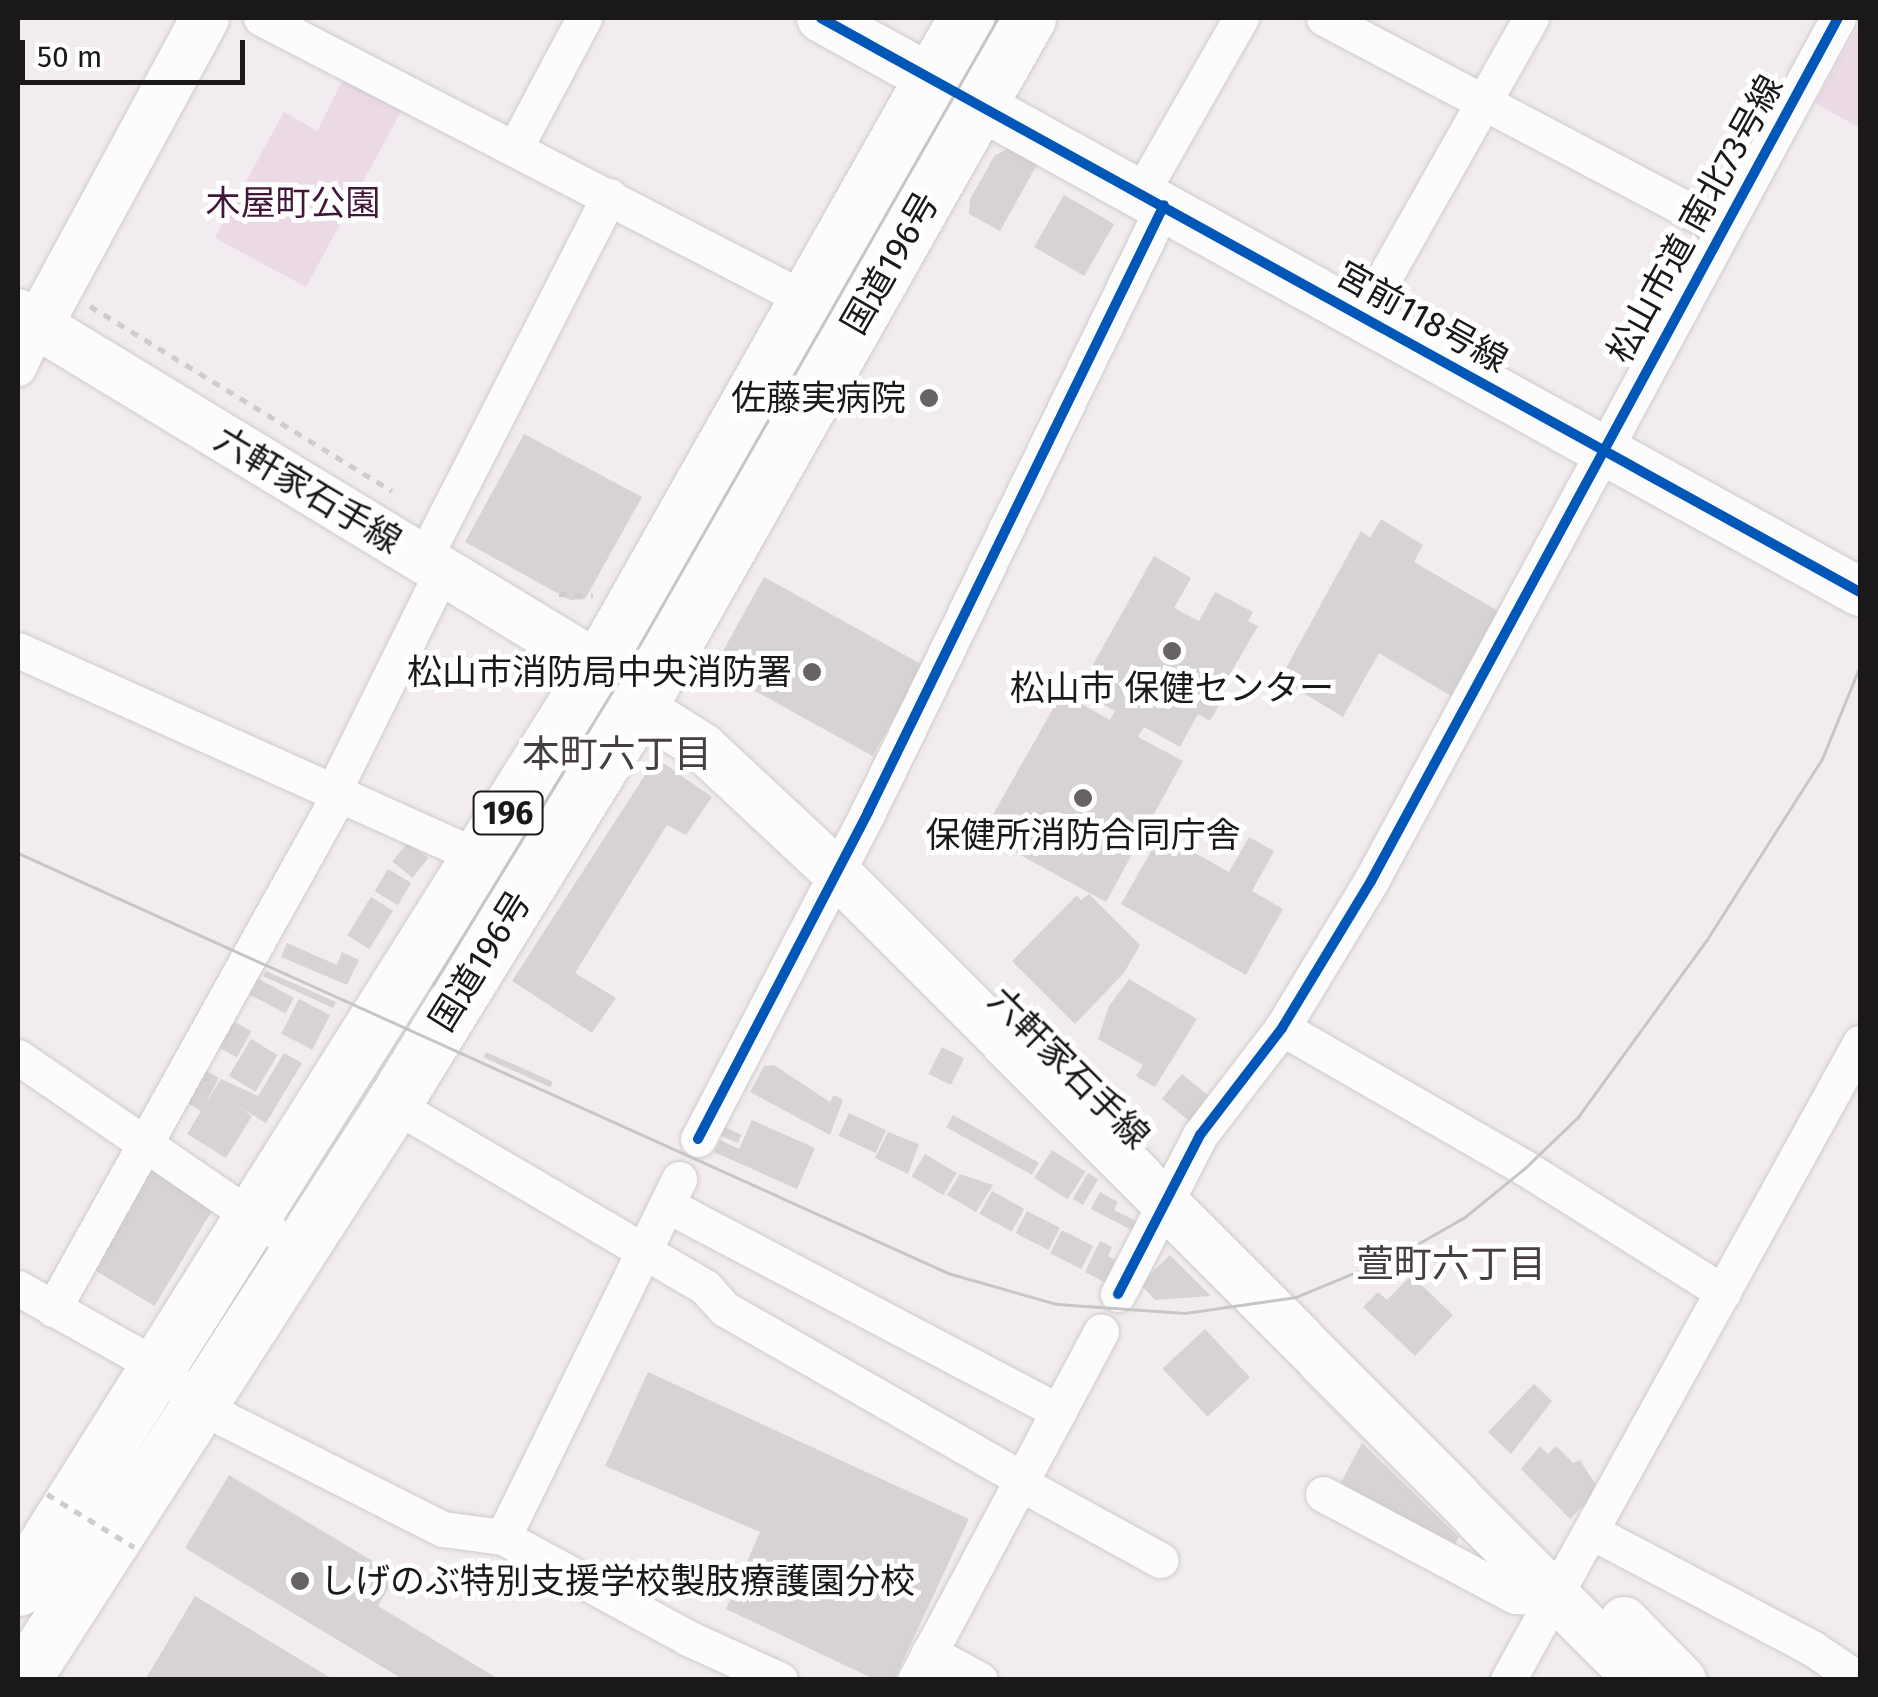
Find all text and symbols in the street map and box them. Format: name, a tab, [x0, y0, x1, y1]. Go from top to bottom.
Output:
scale bar	[25, 20, 250, 82]
text: 50 m	[37, 39, 102, 75]
street label: 松山市道 南北73号線	[1599, 68, 1791, 370]
park label: 木屋町公園	[206, 182, 380, 224]
street label: 国道196号	[833, 184, 947, 342]
street label: 宮前118号線	[1329, 253, 1515, 381]
place label: 佐藤実病院	[731, 377, 906, 419]
marker: 佐藤実病院	[916, 385, 942, 411]
street label: 六軒家石手線	[207, 418, 409, 562]
marker: 松山市 保健センター	[1161, 640, 1183, 662]
place label: 松山市消防局中央消防署	[407, 651, 792, 693]
marker: 松山市消防局中央消防署	[801, 661, 823, 683]
place label: 松山市 保健センター	[1010, 667, 1334, 709]
district label: 本町六丁目	[522, 732, 712, 778]
road number: 196	[470, 786, 546, 840]
marker: 保健所消防合同庁舎	[1072, 787, 1094, 809]
place label: 保健所消防合同庁舎	[926, 814, 1240, 856]
street label: 国道196号	[421, 883, 539, 1039]
street label: 六軒家石手線	[980, 979, 1158, 1157]
district label: 萱町六丁目	[1356, 1242, 1546, 1288]
place label: しげのぶ特別支援学校製肢療護園分校	[320, 1560, 915, 1602]
marker: しげのぶ特別支援学校製肢療護園分校	[289, 1570, 311, 1592]

